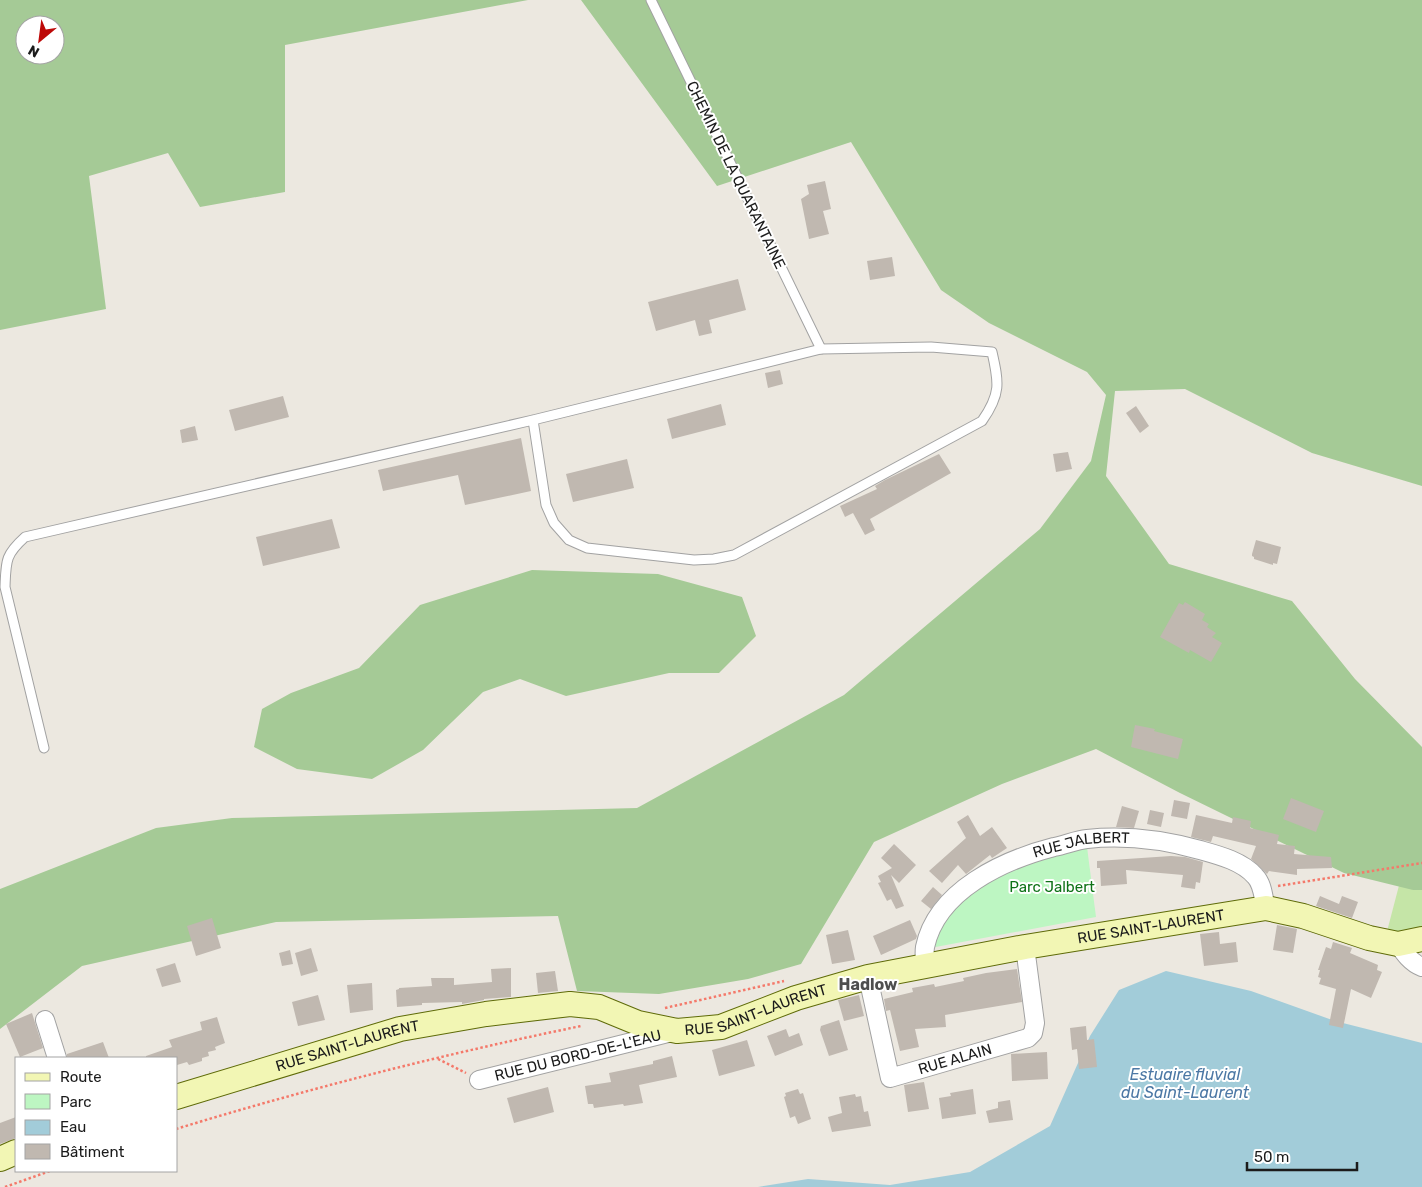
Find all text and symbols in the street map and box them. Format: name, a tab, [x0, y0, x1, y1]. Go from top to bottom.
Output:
north arrow	[15, 15, 65, 65]
text: N	[25, 41, 42, 61]
street label: CHEMIN DE LA QUARANTAINE	[683, 78, 789, 272]
street label: RUE JALBERT	[1031, 829, 1130, 862]
park label: Parc Jalbert	[1009, 878, 1095, 896]
street label: RUE SAINT-LAURENT	[1076, 906, 1226, 947]
district label: Hadlow	[839, 975, 898, 994]
street label: RUE SAINT-LAURENT	[684, 980, 829, 1039]
street label: RUE SAINT-LAURENT	[274, 1017, 421, 1075]
street label: RUE DU BORD-DE-L'EAU	[493, 1026, 663, 1085]
street label: RUE ALAIN	[916, 1040, 994, 1078]
legend	[15, 1057, 178, 1172]
water label: Estuaire fluvial du Saint-Laurent	[1121, 1065, 1250, 1102]
text: Route	[60, 1068, 102, 1086]
text: Parc	[60, 1093, 92, 1111]
text: Eau	[60, 1118, 86, 1136]
scale bar	[1247, 1140, 1357, 1172]
text: Bâtiment	[60, 1143, 124, 1161]
text: 50 m	[1254, 1148, 1289, 1166]

